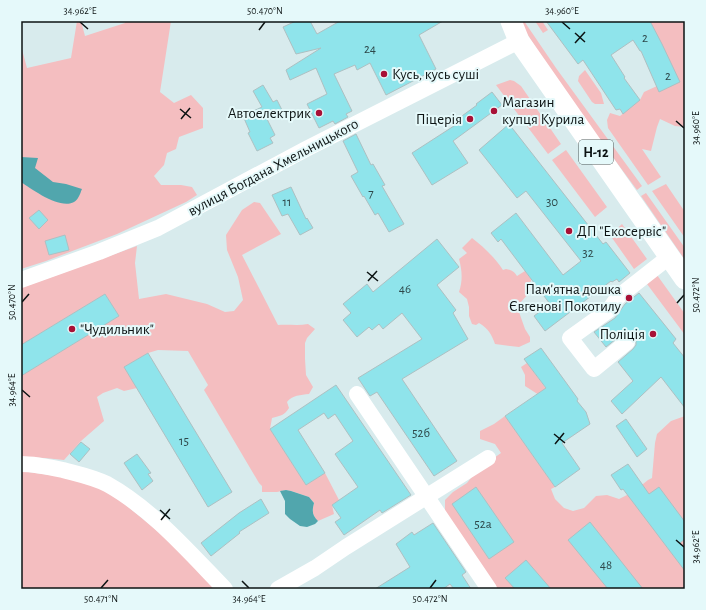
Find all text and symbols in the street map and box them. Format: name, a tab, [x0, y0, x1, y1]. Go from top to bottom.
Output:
text: 34.962°E	[64, 6, 97, 16]
text: 50.470°N	[247, 6, 283, 16]
text: 34.960°E	[545, 6, 579, 16]
house number: 2	[642, 32, 648, 45]
house number: 24	[364, 43, 376, 56]
place label: Кусь, кусь суші	[392, 67, 479, 82]
marker: Кусь, кусь суші	[379, 69, 389, 79]
house number: 2	[665, 70, 671, 83]
place label: Магазин купця Курила	[502, 95, 585, 127]
place label: Автоелектрик	[228, 106, 311, 121]
marker: Магазин купця Курила	[489, 106, 499, 116]
marker: Автоелектрик	[314, 108, 324, 118]
text: 34.960°E	[691, 111, 701, 145]
place label: Піцерія	[416, 112, 462, 127]
marker: Піцерія	[465, 114, 475, 124]
street label: вулиця Богдана Хмельницького	[186, 116, 361, 219]
road number: Н-12	[579, 140, 613, 164]
house number: 7	[368, 187, 374, 200]
house number: 11	[283, 196, 291, 209]
house number: 30	[546, 196, 558, 209]
place label: ДП "Екосервіс"	[577, 224, 666, 239]
marker: ДП "Екосервіс"	[564, 226, 574, 236]
house number: 32	[582, 247, 594, 260]
text: 50.472°N	[691, 277, 701, 313]
place label: Пам'ятна дошка Євгенові Покотилу	[509, 282, 622, 314]
house number: 46	[399, 283, 411, 296]
text: 50.470°N	[7, 284, 17, 320]
marker: Пам'ятна дошка Євгенові Покотилу	[624, 293, 634, 303]
place label: "Чудильник"	[80, 322, 154, 337]
marker: "Чудильник"	[67, 324, 77, 334]
place label: Поліція	[599, 327, 645, 342]
marker: Поліція	[648, 329, 658, 339]
text: 34.964°E	[7, 373, 17, 407]
house number: 52б	[412, 427, 430, 440]
house number: 15	[179, 435, 189, 448]
house number: 52а	[474, 518, 492, 531]
text: 34.962°E	[691, 530, 701, 563]
house number: 48	[600, 559, 612, 572]
text: 50.471°N	[84, 594, 118, 604]
text: 34.964°E	[232, 594, 266, 604]
text: 50.472°N	[412, 594, 448, 604]

